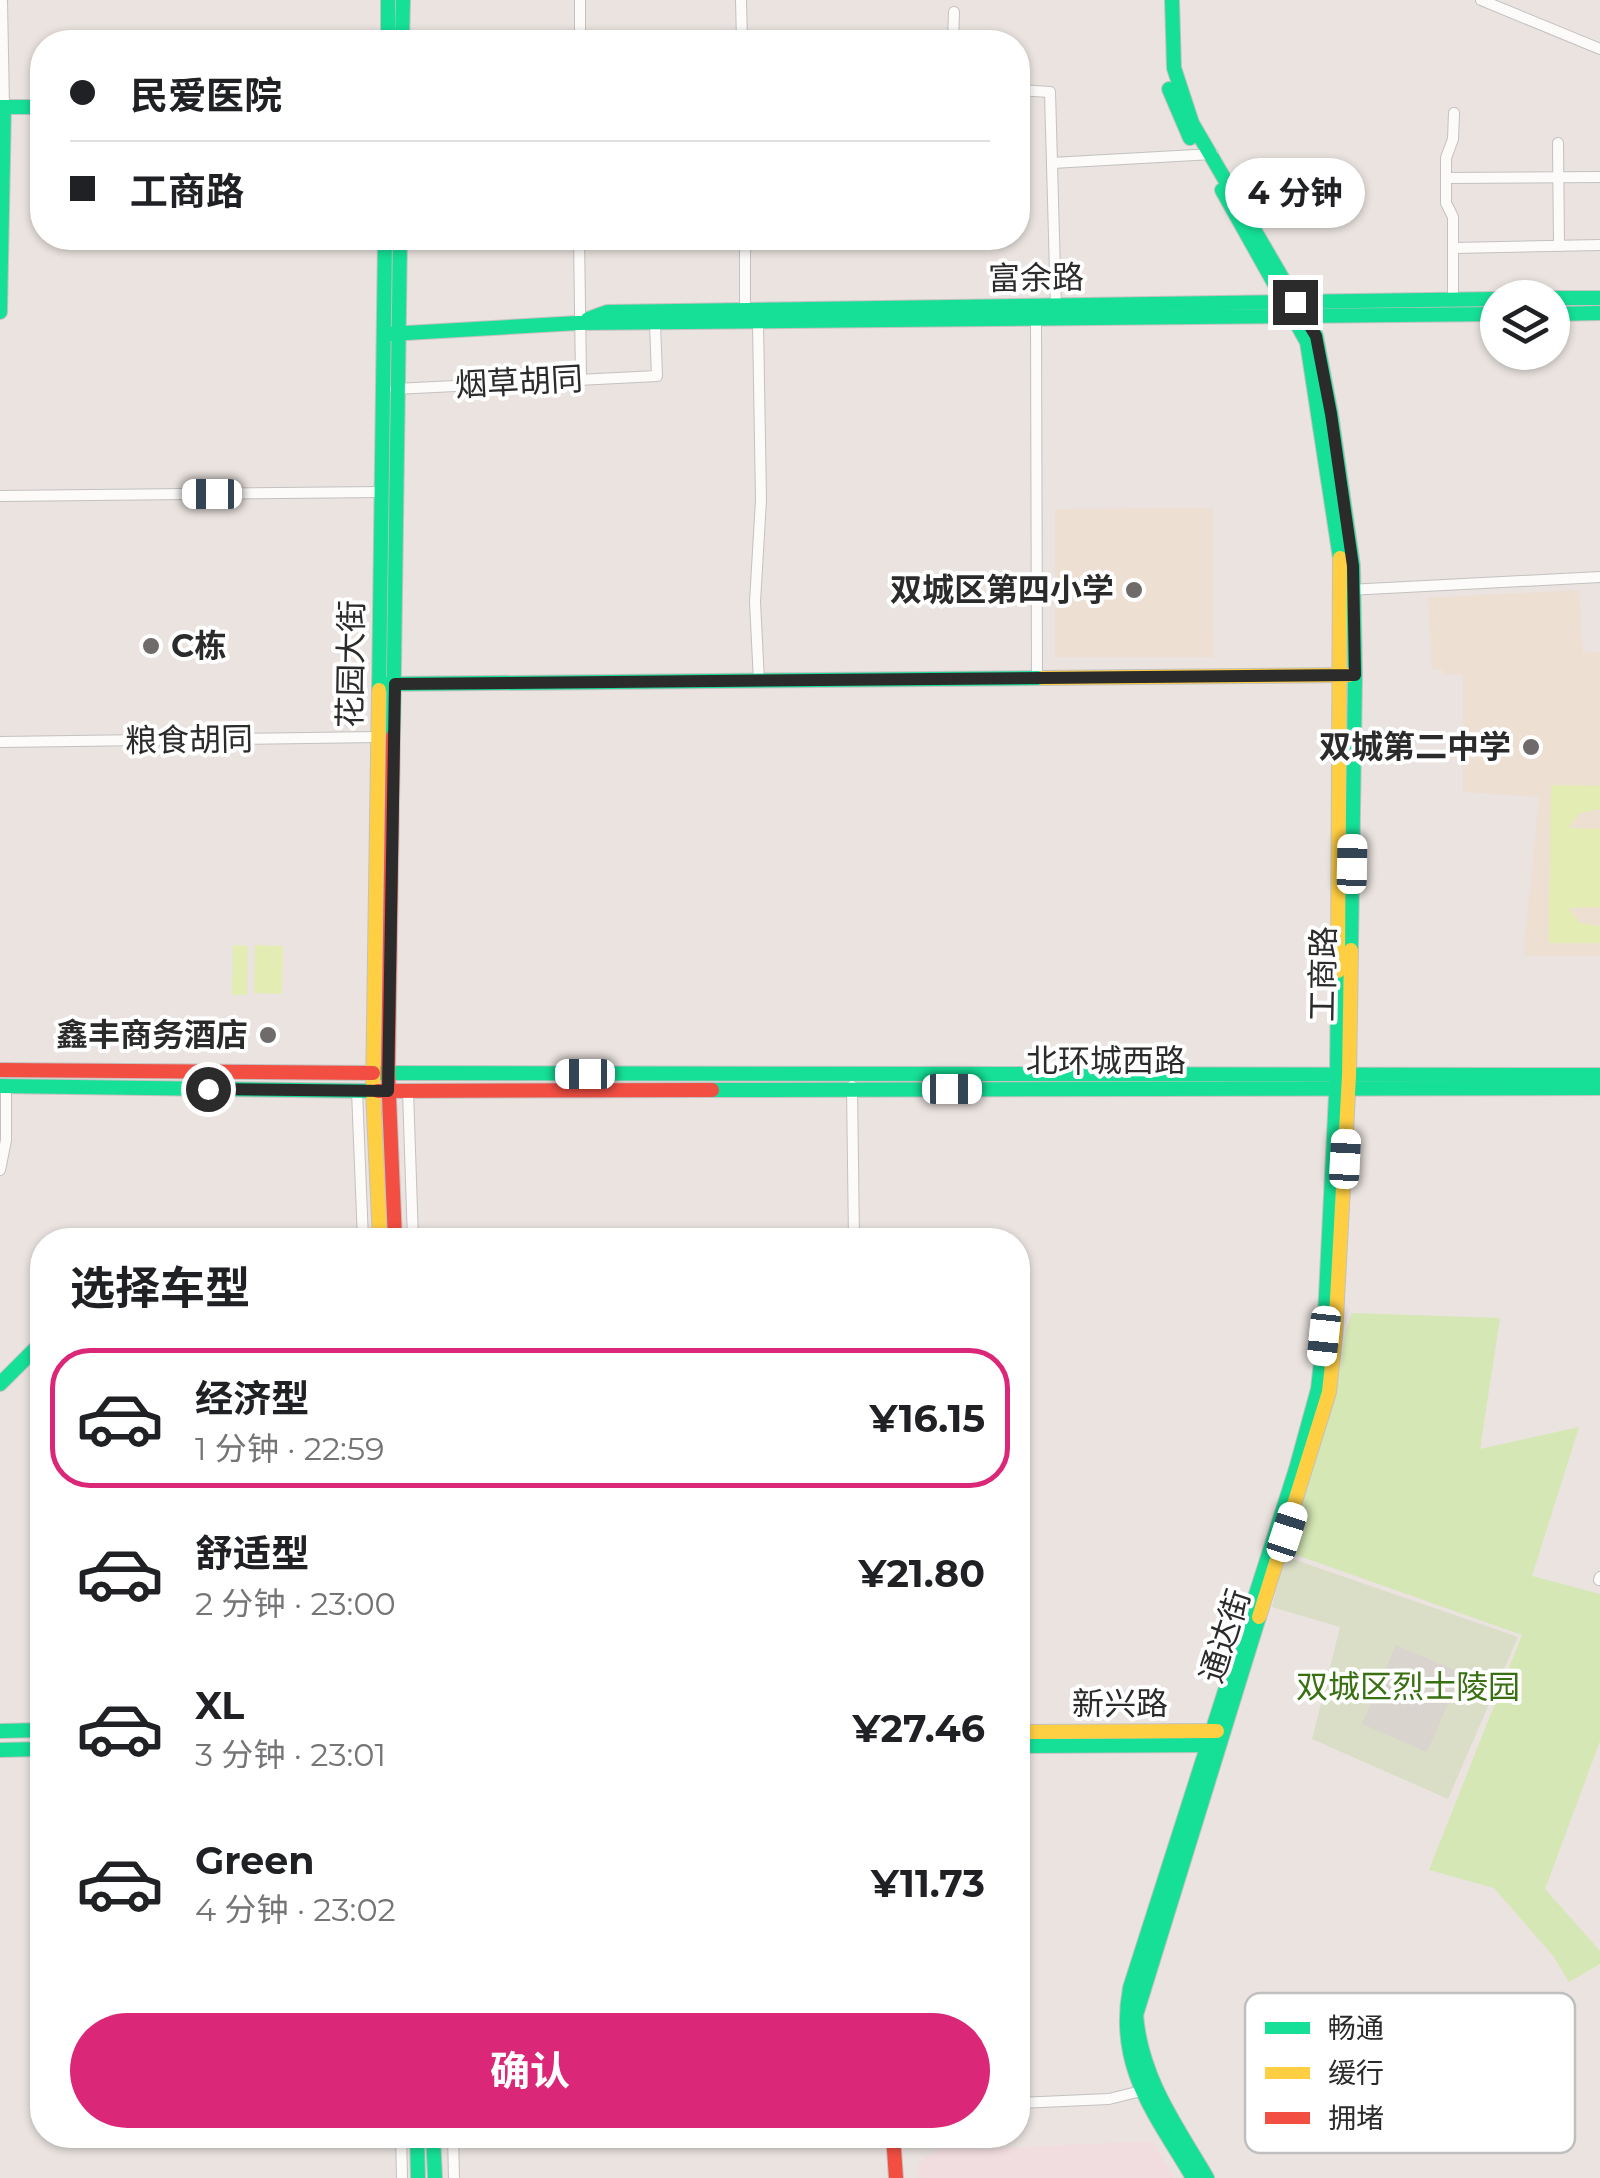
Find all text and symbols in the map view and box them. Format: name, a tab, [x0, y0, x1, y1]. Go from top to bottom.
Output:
text: 民爱医院	[130, 72, 282, 119]
callout: 4 分钟	[1225, 157, 1365, 227]
text: 工商路	[130, 168, 244, 215]
text: 4 分钟	[1247, 173, 1343, 212]
street label: 富余路	[988, 257, 1084, 298]
route end	[1273, 280, 1318, 325]
map controls	[1480, 280, 1570, 370]
button: layers	[1480, 280, 1570, 370]
street label: 烟草胡同	[454, 359, 584, 404]
car	[182, 479, 242, 509]
place label: 双城区第四小学	[890, 570, 1114, 609]
marker: 双城区第四小学	[1123, 579, 1145, 601]
street label: 花园大街	[330, 600, 371, 728]
place label: C栋	[171, 626, 226, 665]
marker: C栋	[140, 635, 162, 657]
street label: 粮食胡同	[125, 719, 253, 760]
place label: 双城第二中学	[1319, 727, 1511, 766]
marker: 双城第二中学	[1520, 736, 1542, 758]
car	[1336, 834, 1368, 894]
street label: 工商路	[1302, 926, 1343, 1022]
place label: 鑫丰商务酒店	[56, 1015, 248, 1054]
marker: 鑫丰商务酒店	[257, 1024, 279, 1046]
street label: 北环城西路	[1026, 1041, 1186, 1080]
car	[555, 1059, 615, 1089]
route start	[186, 1067, 231, 1112]
car	[922, 1074, 982, 1104]
car	[1328, 1128, 1362, 1190]
text: 选择车型	[70, 1260, 250, 1315]
car	[1306, 1305, 1342, 1367]
icon: car	[75, 1373, 165, 1463]
text: 经济型	[195, 1375, 309, 1422]
text: ¥16.15	[870, 1395, 985, 1442]
text: 1 分钟 · 22:59	[195, 1429, 385, 1468]
car	[1263, 1499, 1311, 1565]
icon: car	[75, 1528, 165, 1618]
text: 舒适型	[195, 1530, 309, 1577]
text: ¥21.80	[858, 1550, 985, 1597]
text: 2 分钟 · 23:00	[195, 1584, 396, 1623]
street label: 通达街	[1191, 1584, 1258, 1688]
park label: 双城区烈士陵园	[1296, 1667, 1520, 1706]
text: XL	[195, 1682, 244, 1729]
icon: car	[75, 1683, 165, 1773]
street label: 新兴路	[1072, 1684, 1168, 1723]
text: ¥27.46	[853, 1705, 985, 1752]
text: 3 分钟 · 23:01	[195, 1735, 386, 1774]
text: Green	[195, 1837, 315, 1884]
icon: car	[75, 1838, 165, 1928]
text: ¥11.73	[871, 1860, 985, 1907]
text: 4 分钟 · 23:02	[195, 1890, 396, 1929]
legend	[1245, 1993, 1575, 2153]
text: 畅通	[1328, 2011, 1384, 2045]
button: 确认	[70, 2013, 990, 2128]
text: 缓行	[1328, 2056, 1384, 2090]
text: 拥堵	[1328, 2101, 1384, 2135]

